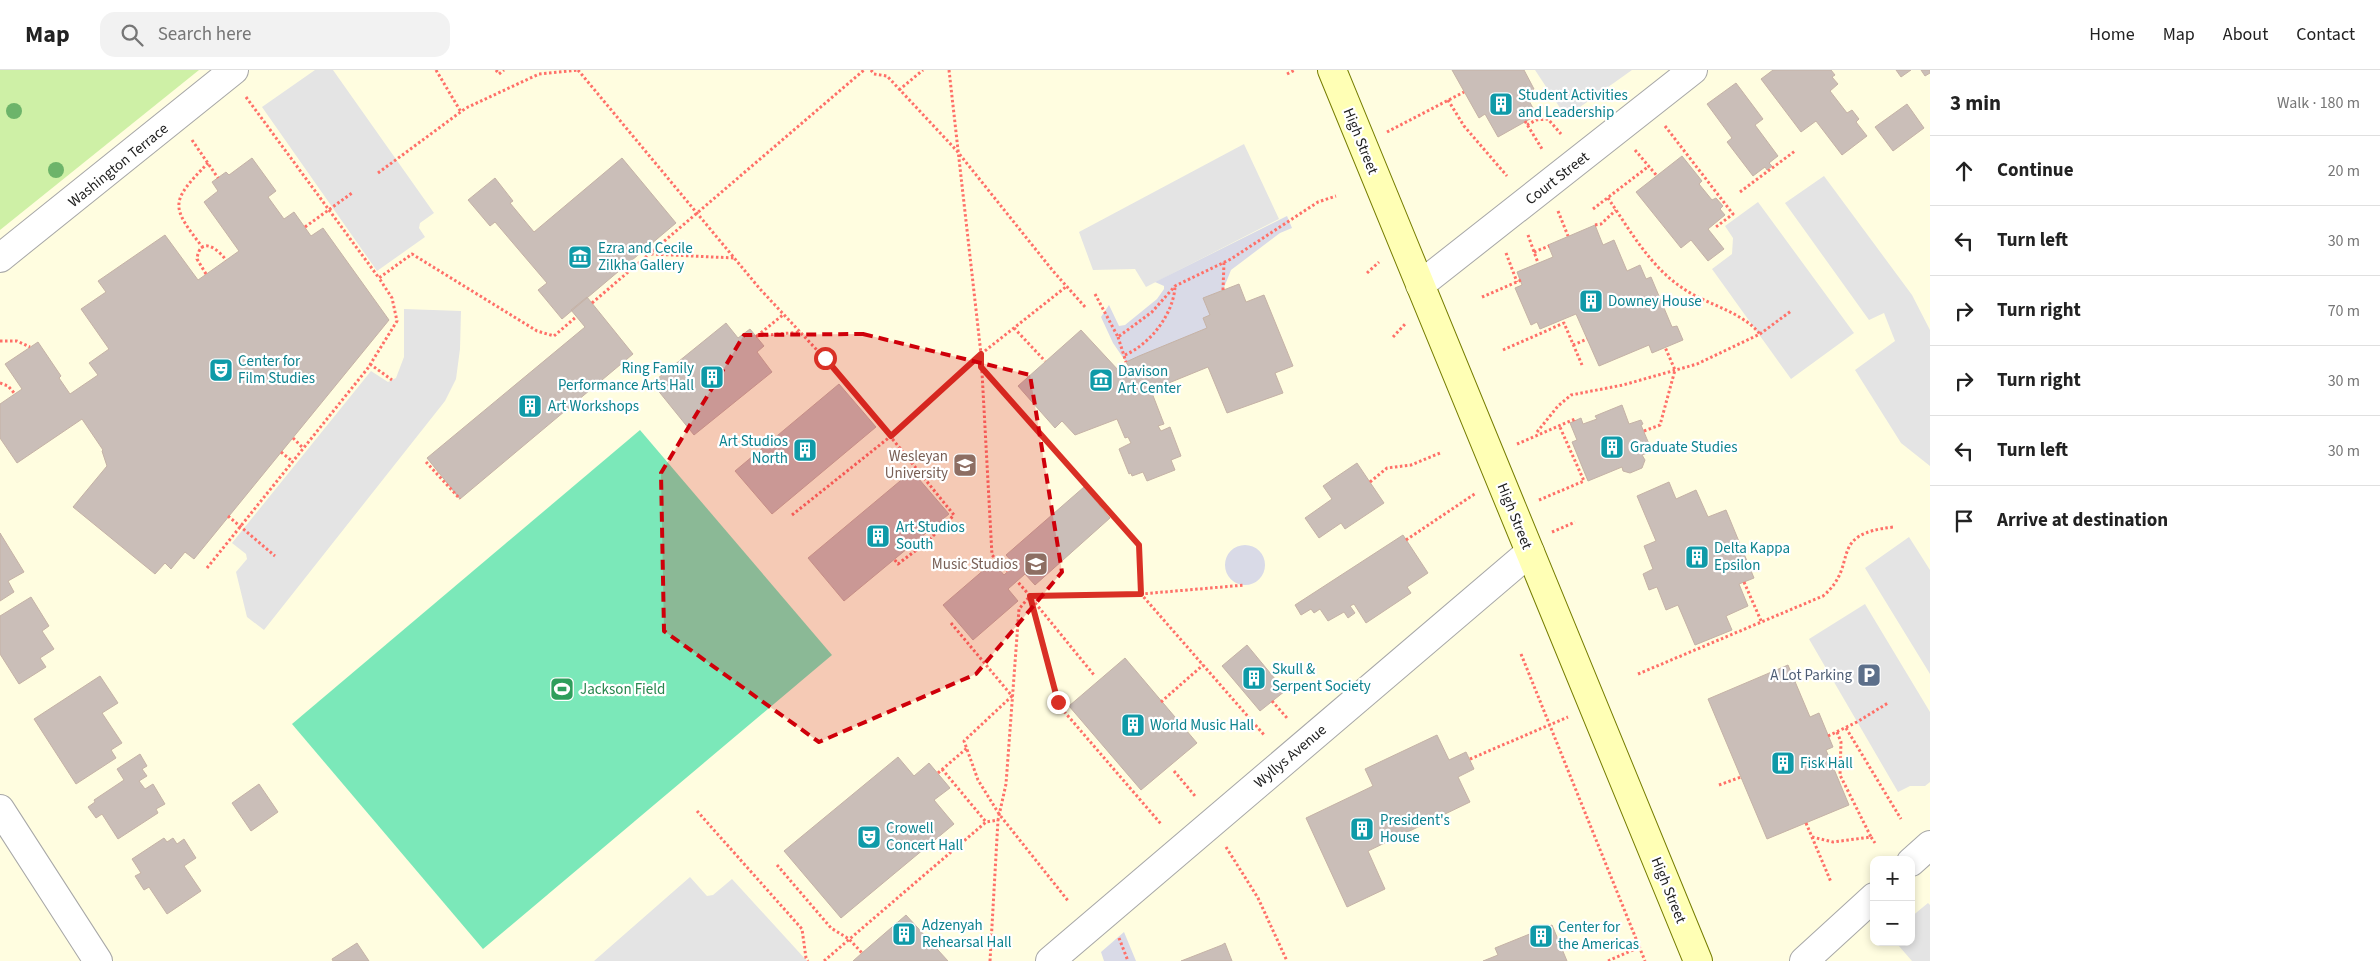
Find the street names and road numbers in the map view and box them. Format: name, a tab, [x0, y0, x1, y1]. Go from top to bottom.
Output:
street label: High Street	[1338, 105, 1383, 177]
street label: Washington Terrace	[64, 118, 173, 212]
street label: Court Street	[1521, 147, 1594, 210]
street label: High Street	[1492, 480, 1537, 552]
street label: Wyllys Avenue	[1249, 720, 1331, 793]
street label: High Street	[1646, 854, 1691, 926]

